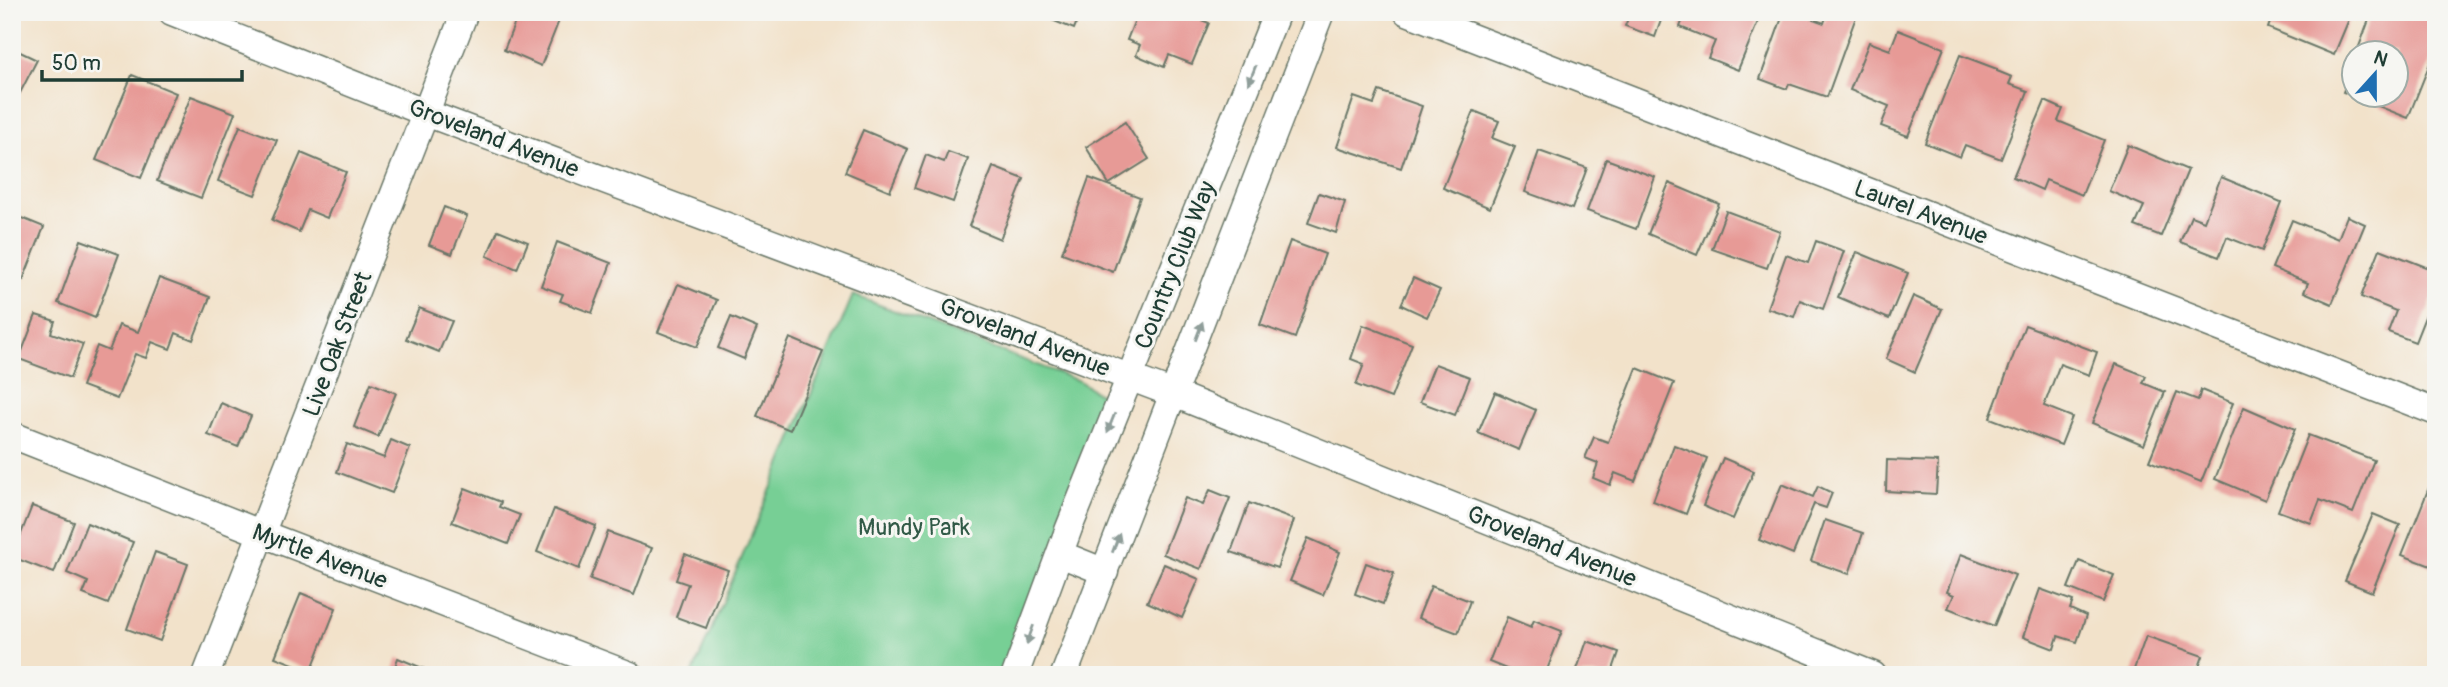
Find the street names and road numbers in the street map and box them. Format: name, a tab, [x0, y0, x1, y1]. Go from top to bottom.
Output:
street label: Groveland Avenue	[405, 93, 583, 184]
street label: Laurel Avenue	[1850, 174, 1992, 251]
street label: Country Club Way	[1129, 177, 1222, 353]
street label: Live Oak Street	[297, 267, 379, 421]
street label: Groveland Avenue	[936, 292, 1114, 383]
street label: Groveland Avenue	[1463, 499, 1641, 594]
street label: Myrtle Avenue	[248, 517, 392, 596]

